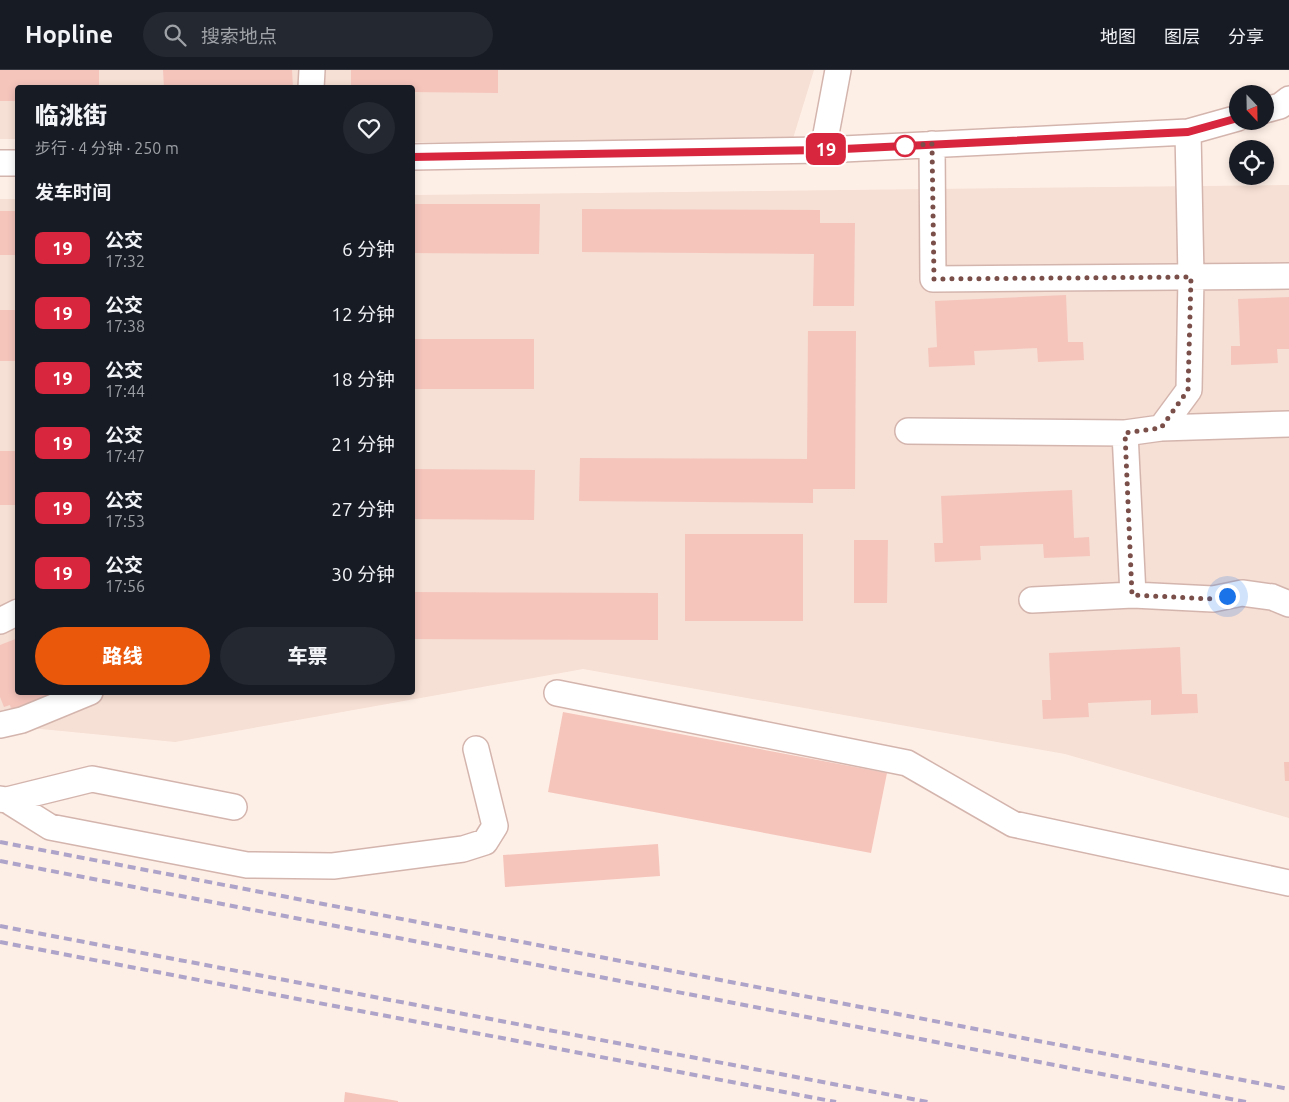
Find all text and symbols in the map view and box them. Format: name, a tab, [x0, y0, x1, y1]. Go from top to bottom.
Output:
search box	[143, 12, 493, 57]
text: Hopline	[25, 21, 113, 48]
icon: search	[161, 21, 189, 49]
text: 搜索地点	[201, 25, 277, 47]
text: 地图	[1100, 26, 1136, 46]
text: 图层	[1164, 26, 1200, 46]
text: 分享	[1228, 26, 1264, 46]
north arrow	[1229, 85, 1274, 130]
map controls	[1229, 85, 1274, 185]
text: 临洮街	[35, 102, 107, 129]
button: heart	[343, 102, 395, 154]
line badge: 19	[804, 133, 848, 165]
unlabelled marker	[894, 135, 916, 157]
text: 步行 · 4 分钟 · 250 m	[35, 139, 179, 157]
text: 19	[816, 139, 836, 159]
button: locate	[1229, 140, 1274, 185]
text: 发车时间	[35, 181, 111, 203]
text: 公交	[105, 229, 143, 251]
text: 19	[52, 238, 73, 258]
text: 6 分钟	[342, 238, 395, 260]
text: 17:32	[105, 252, 145, 270]
text: 公交	[105, 294, 143, 316]
text: 19	[52, 303, 73, 323]
text: 12 分钟	[331, 303, 395, 325]
text: 17:38	[105, 317, 145, 335]
text: 公交	[105, 359, 143, 381]
text: 19	[52, 368, 73, 388]
text: 18 分钟	[331, 368, 395, 390]
text: 17:44	[105, 382, 145, 400]
text: 公交	[105, 424, 143, 446]
text: 19	[52, 433, 73, 453]
text: 21 分钟	[331, 433, 395, 455]
text: 17:47	[105, 447, 145, 465]
text: 公交	[105, 489, 143, 511]
text: 19	[52, 498, 73, 518]
text: 27 分钟	[331, 498, 395, 520]
text: 17:53	[105, 512, 145, 530]
text: 公交	[105, 554, 143, 576]
text: 19	[52, 563, 73, 583]
text: 30 分钟	[331, 563, 395, 585]
text: 17:56	[105, 577, 145, 595]
your location	[1215, 584, 1240, 609]
button: 路线	[35, 627, 210, 685]
button: 车票	[220, 627, 395, 685]

